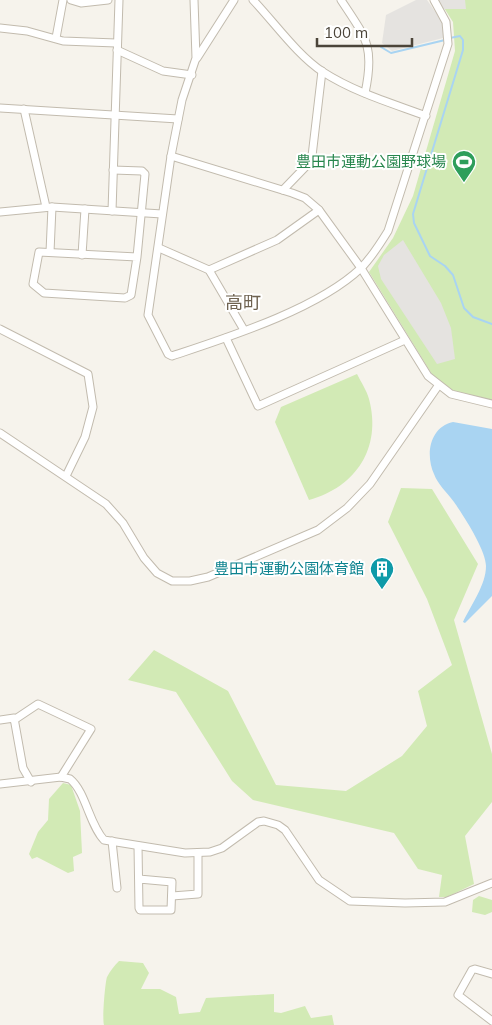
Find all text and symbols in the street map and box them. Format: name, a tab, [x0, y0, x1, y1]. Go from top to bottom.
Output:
scale bar	[317, 15, 412, 47]
text: 100 m	[324, 23, 368, 42]
sports icon: 豊田市運動公園野球場	[451, 149, 477, 183]
place label: 豊田市運動公園野球場	[296, 152, 446, 171]
district label: 高町	[225, 291, 261, 314]
building icon: 豊田市運動公園体育館	[369, 556, 395, 590]
place label: 豊田市運動公園体育館	[214, 559, 364, 578]

